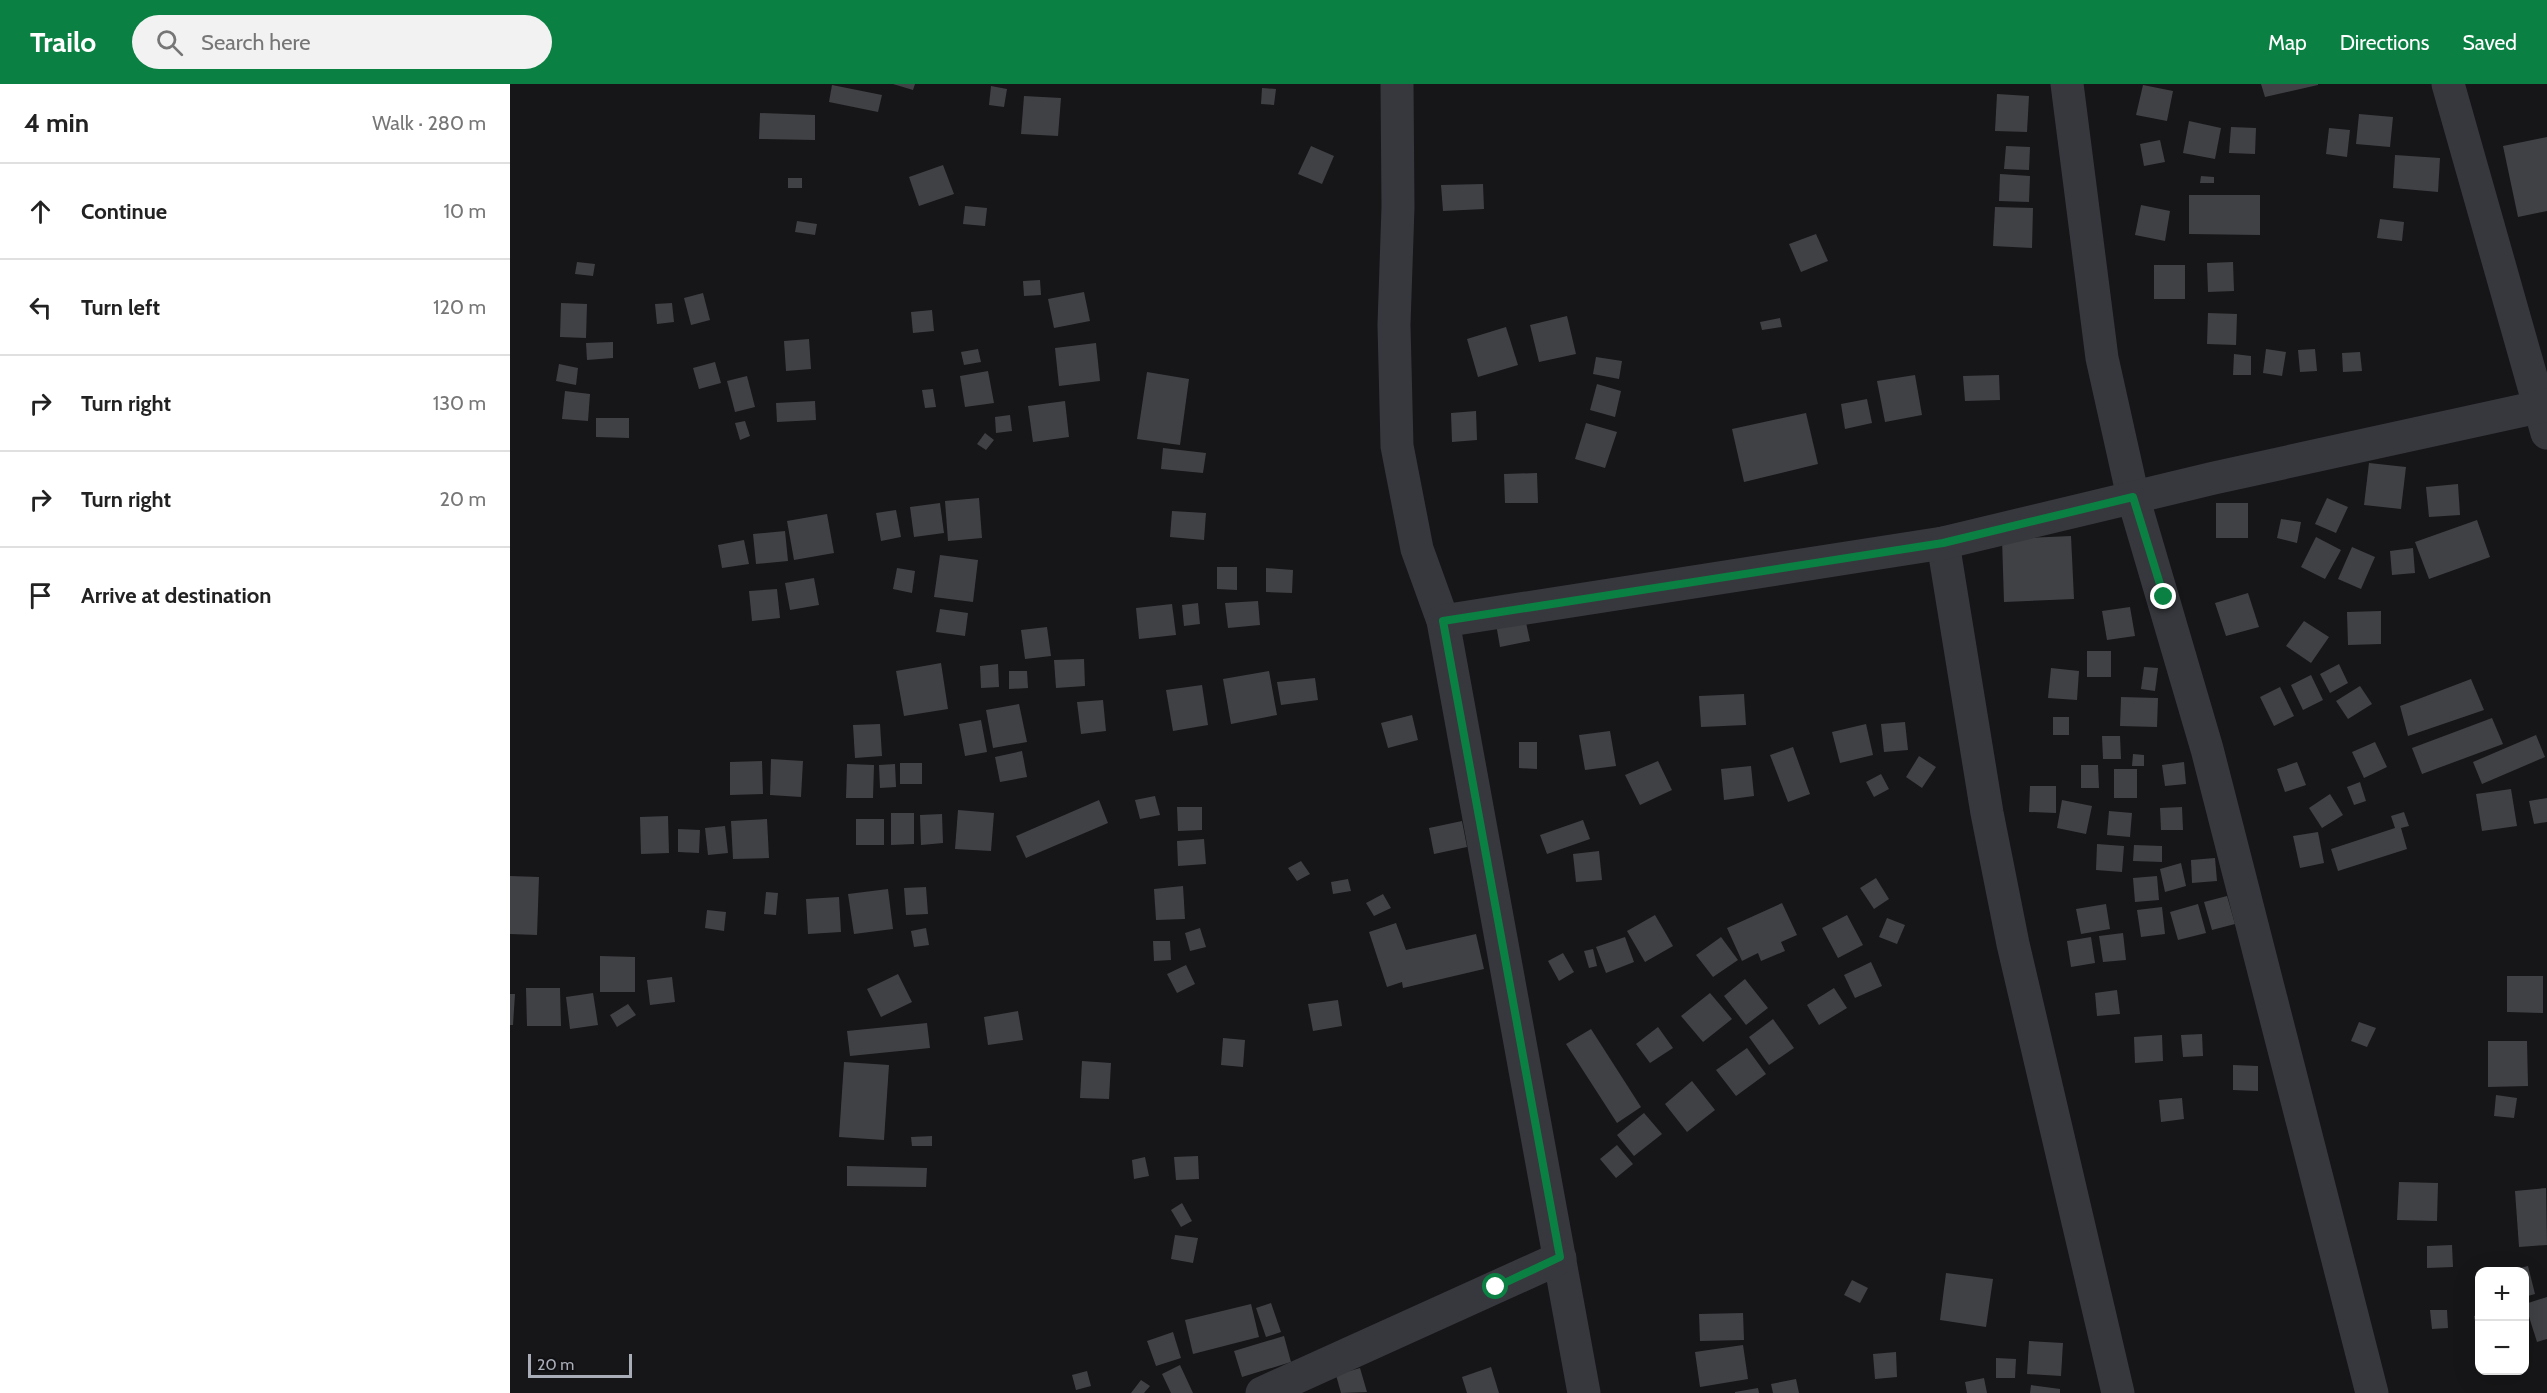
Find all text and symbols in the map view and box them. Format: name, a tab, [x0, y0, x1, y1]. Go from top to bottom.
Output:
search box	[132, 15, 552, 69]
text: Trailo	[30, 25, 96, 59]
icon: search	[153, 26, 186, 59]
text: Search here	[201, 29, 310, 56]
text: Map	[2268, 30, 2307, 55]
text: Directions	[2340, 30, 2429, 55]
text: Saved	[2462, 30, 2517, 55]
text: 4 min	[24, 107, 89, 139]
text: Walk · 280 m	[372, 111, 486, 135]
icon: ahead	[24, 195, 57, 228]
text: Continue	[81, 198, 167, 225]
text: 10 m	[443, 199, 486, 223]
icon: left	[24, 291, 57, 324]
text: Turn left	[81, 294, 160, 321]
text: 120 m	[433, 295, 486, 319]
icon: right	[24, 387, 57, 420]
text: Turn right	[81, 390, 171, 417]
text: 130 m	[433, 391, 486, 415]
icon: right	[24, 483, 57, 516]
text: Turn right	[81, 486, 171, 513]
text: 20 m	[440, 487, 486, 511]
icon: arrive	[24, 579, 57, 612]
text: Arrive at destination	[81, 582, 271, 609]
route end	[2150, 583, 2176, 609]
map controls	[2475, 1267, 2529, 1375]
button: +	[2475, 1267, 2529, 1321]
route start	[1482, 1273, 1508, 1299]
button: −	[2475, 1321, 2529, 1375]
scale bar	[528, 1351, 632, 1378]
text: 20 m	[537, 1355, 574, 1374]

